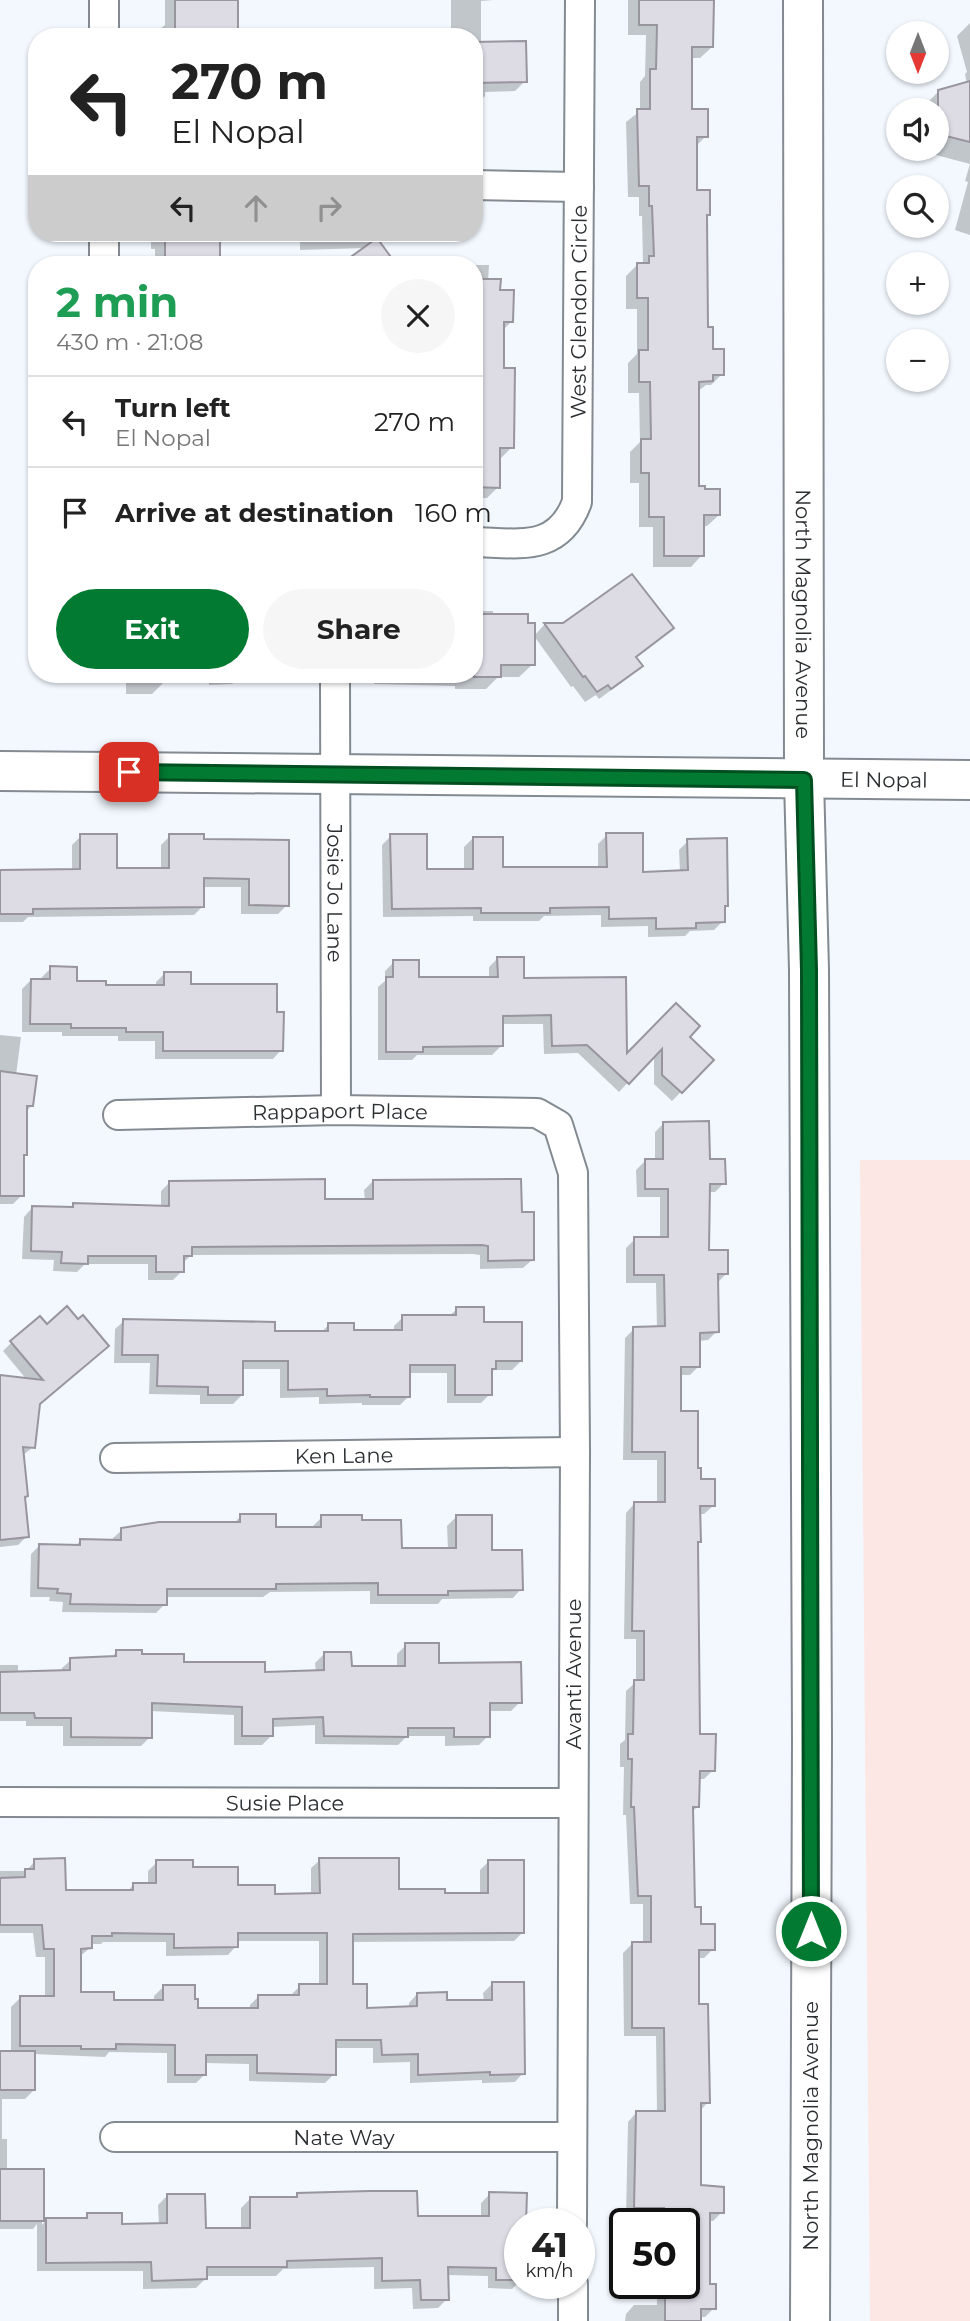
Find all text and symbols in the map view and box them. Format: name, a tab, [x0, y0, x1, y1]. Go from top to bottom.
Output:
north arrow	[886, 21, 948, 84]
map controls	[886, 21, 949, 392]
text: 270 m	[171, 52, 328, 111]
icon: left	[56, 56, 147, 147]
button: sound	[886, 98, 949, 161]
text: El Nopal	[171, 112, 305, 151]
button: search	[886, 175, 949, 238]
icon: left	[164, 189, 202, 227]
icon: ahead	[237, 189, 275, 227]
icon: right	[310, 189, 348, 227]
street label: West Glendon Circle	[565, 205, 591, 419]
button: +	[886, 252, 949, 315]
text: 2 min	[56, 276, 178, 328]
button: close	[381, 279, 455, 353]
text: 430 m · 21:08	[56, 328, 203, 356]
button: −	[886, 329, 949, 392]
text: Turn left	[115, 392, 231, 424]
icon: left	[56, 403, 94, 441]
text: 270 m	[374, 406, 455, 438]
text: El Nopal	[115, 424, 211, 452]
street label: North Magnolia Avenue	[791, 489, 816, 739]
icon: arrive	[56, 494, 94, 532]
text: Arrive at destination	[115, 497, 394, 529]
text: 160 m	[415, 497, 492, 529]
button: Exit	[56, 589, 249, 669]
button: Share	[263, 589, 455, 669]
pin	[99, 742, 159, 802]
icon: arrive	[110, 753, 148, 791]
street label: El Nopal	[840, 766, 928, 792]
street label: Josie Jo Lane	[323, 823, 348, 962]
street label: Rappaport Place	[252, 1097, 428, 1124]
street label: Ken Lane	[295, 1442, 393, 1468]
street label: Avanti Avenue	[561, 1599, 586, 1750]
street label: Susie Place	[226, 1790, 344, 1815]
position arrow	[774, 1894, 848, 1968]
street label: North Magnolia Avenue	[798, 2001, 823, 2251]
street label: Nate Way	[293, 2125, 395, 2150]
speed limit sign: 50	[609, 2208, 700, 2299]
text: 41	[531, 2223, 568, 2266]
text: km/h	[525, 2260, 574, 2282]

